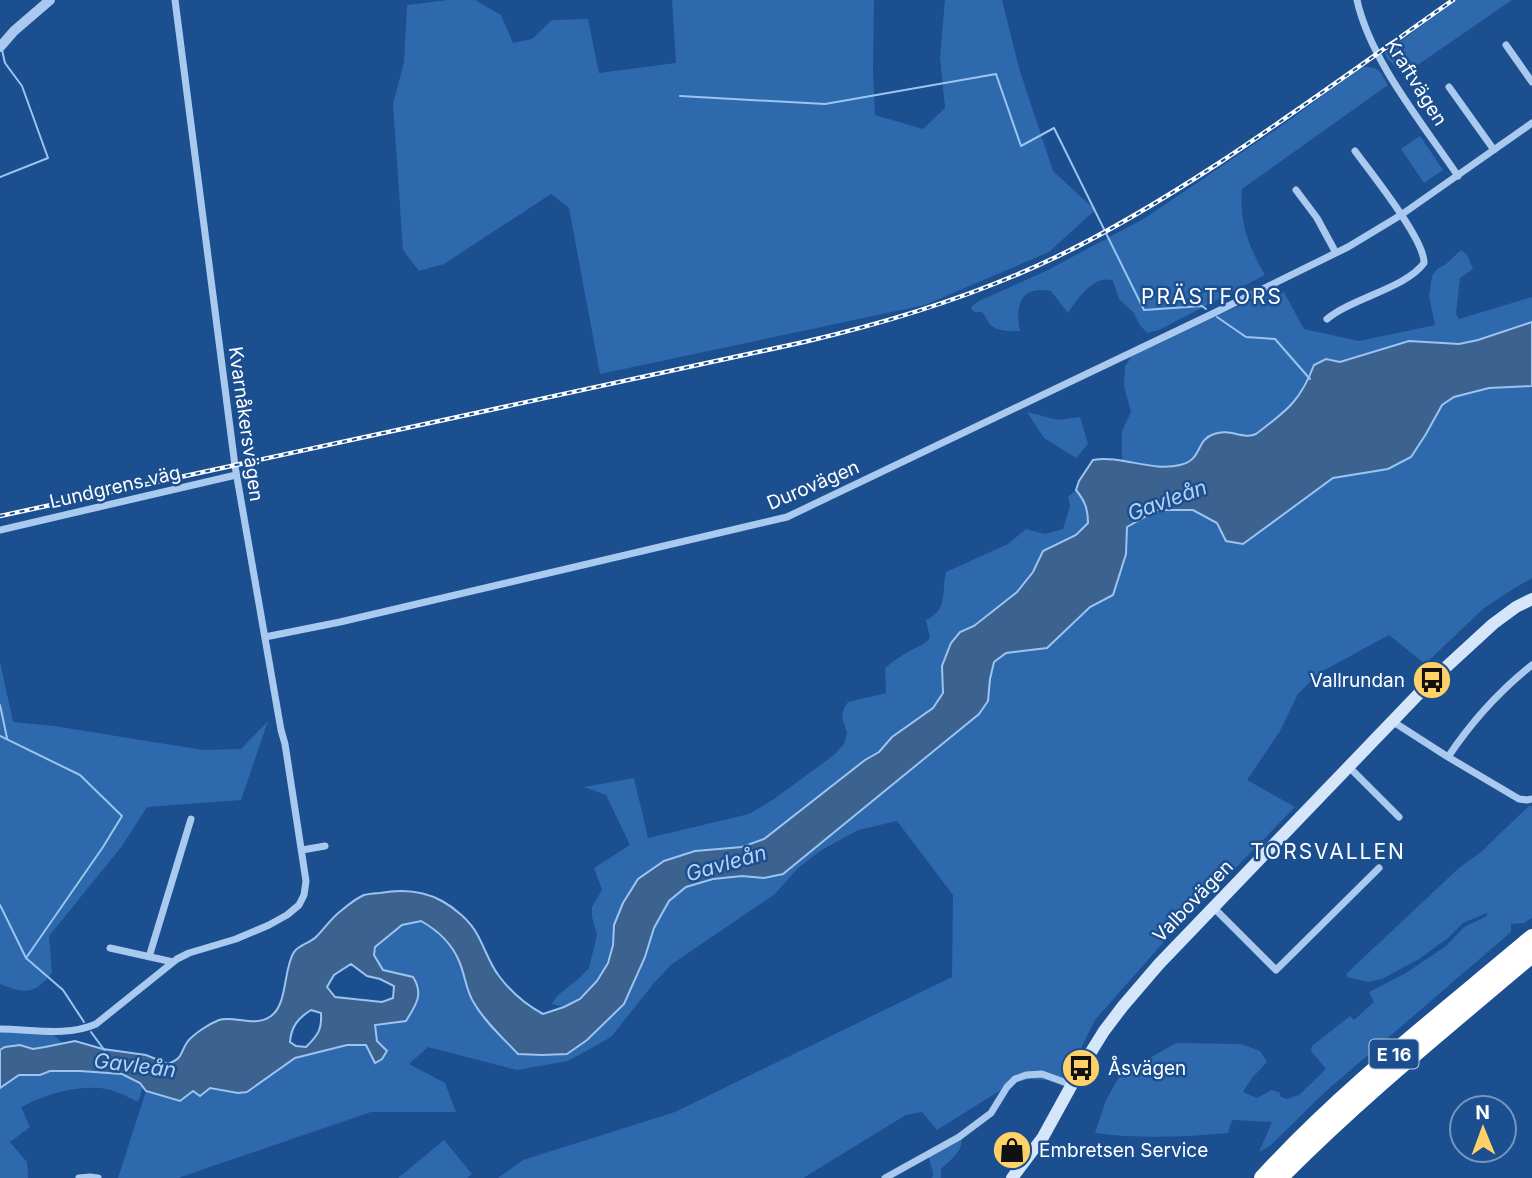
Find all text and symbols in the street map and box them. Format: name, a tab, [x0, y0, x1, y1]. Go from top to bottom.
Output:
street label: Kraftvägen	[1380, 34, 1452, 130]
district label: PRÄSTFORS	[1141, 283, 1283, 309]
street label: Kvarnåkersvägen	[224, 345, 268, 503]
street label: Durovägen	[763, 455, 863, 515]
street label: Lundgrens väg	[47, 461, 183, 513]
water label: Gavleån	[1124, 474, 1210, 526]
bus stop icon: Vallrundan	[1411, 659, 1453, 701]
place label: Vallrundan	[1310, 669, 1405, 692]
district label: TORSVALLEN	[1250, 839, 1406, 864]
water label: Gavleån	[683, 840, 769, 886]
street label: Valbovägen	[1148, 855, 1238, 947]
road number: E 16	[1370, 1040, 1418, 1069]
bus stop icon: Åsvägen	[1060, 1047, 1102, 1089]
water label: Gavleån	[92, 1048, 178, 1082]
place label: Åsvägen	[1108, 1055, 1186, 1080]
north arrow	[1448, 1094, 1518, 1164]
text: N	[1475, 1101, 1490, 1124]
shop icon: Embretsen Service	[991, 1129, 1033, 1171]
place label: Embretsen Service	[1039, 1139, 1208, 1162]

